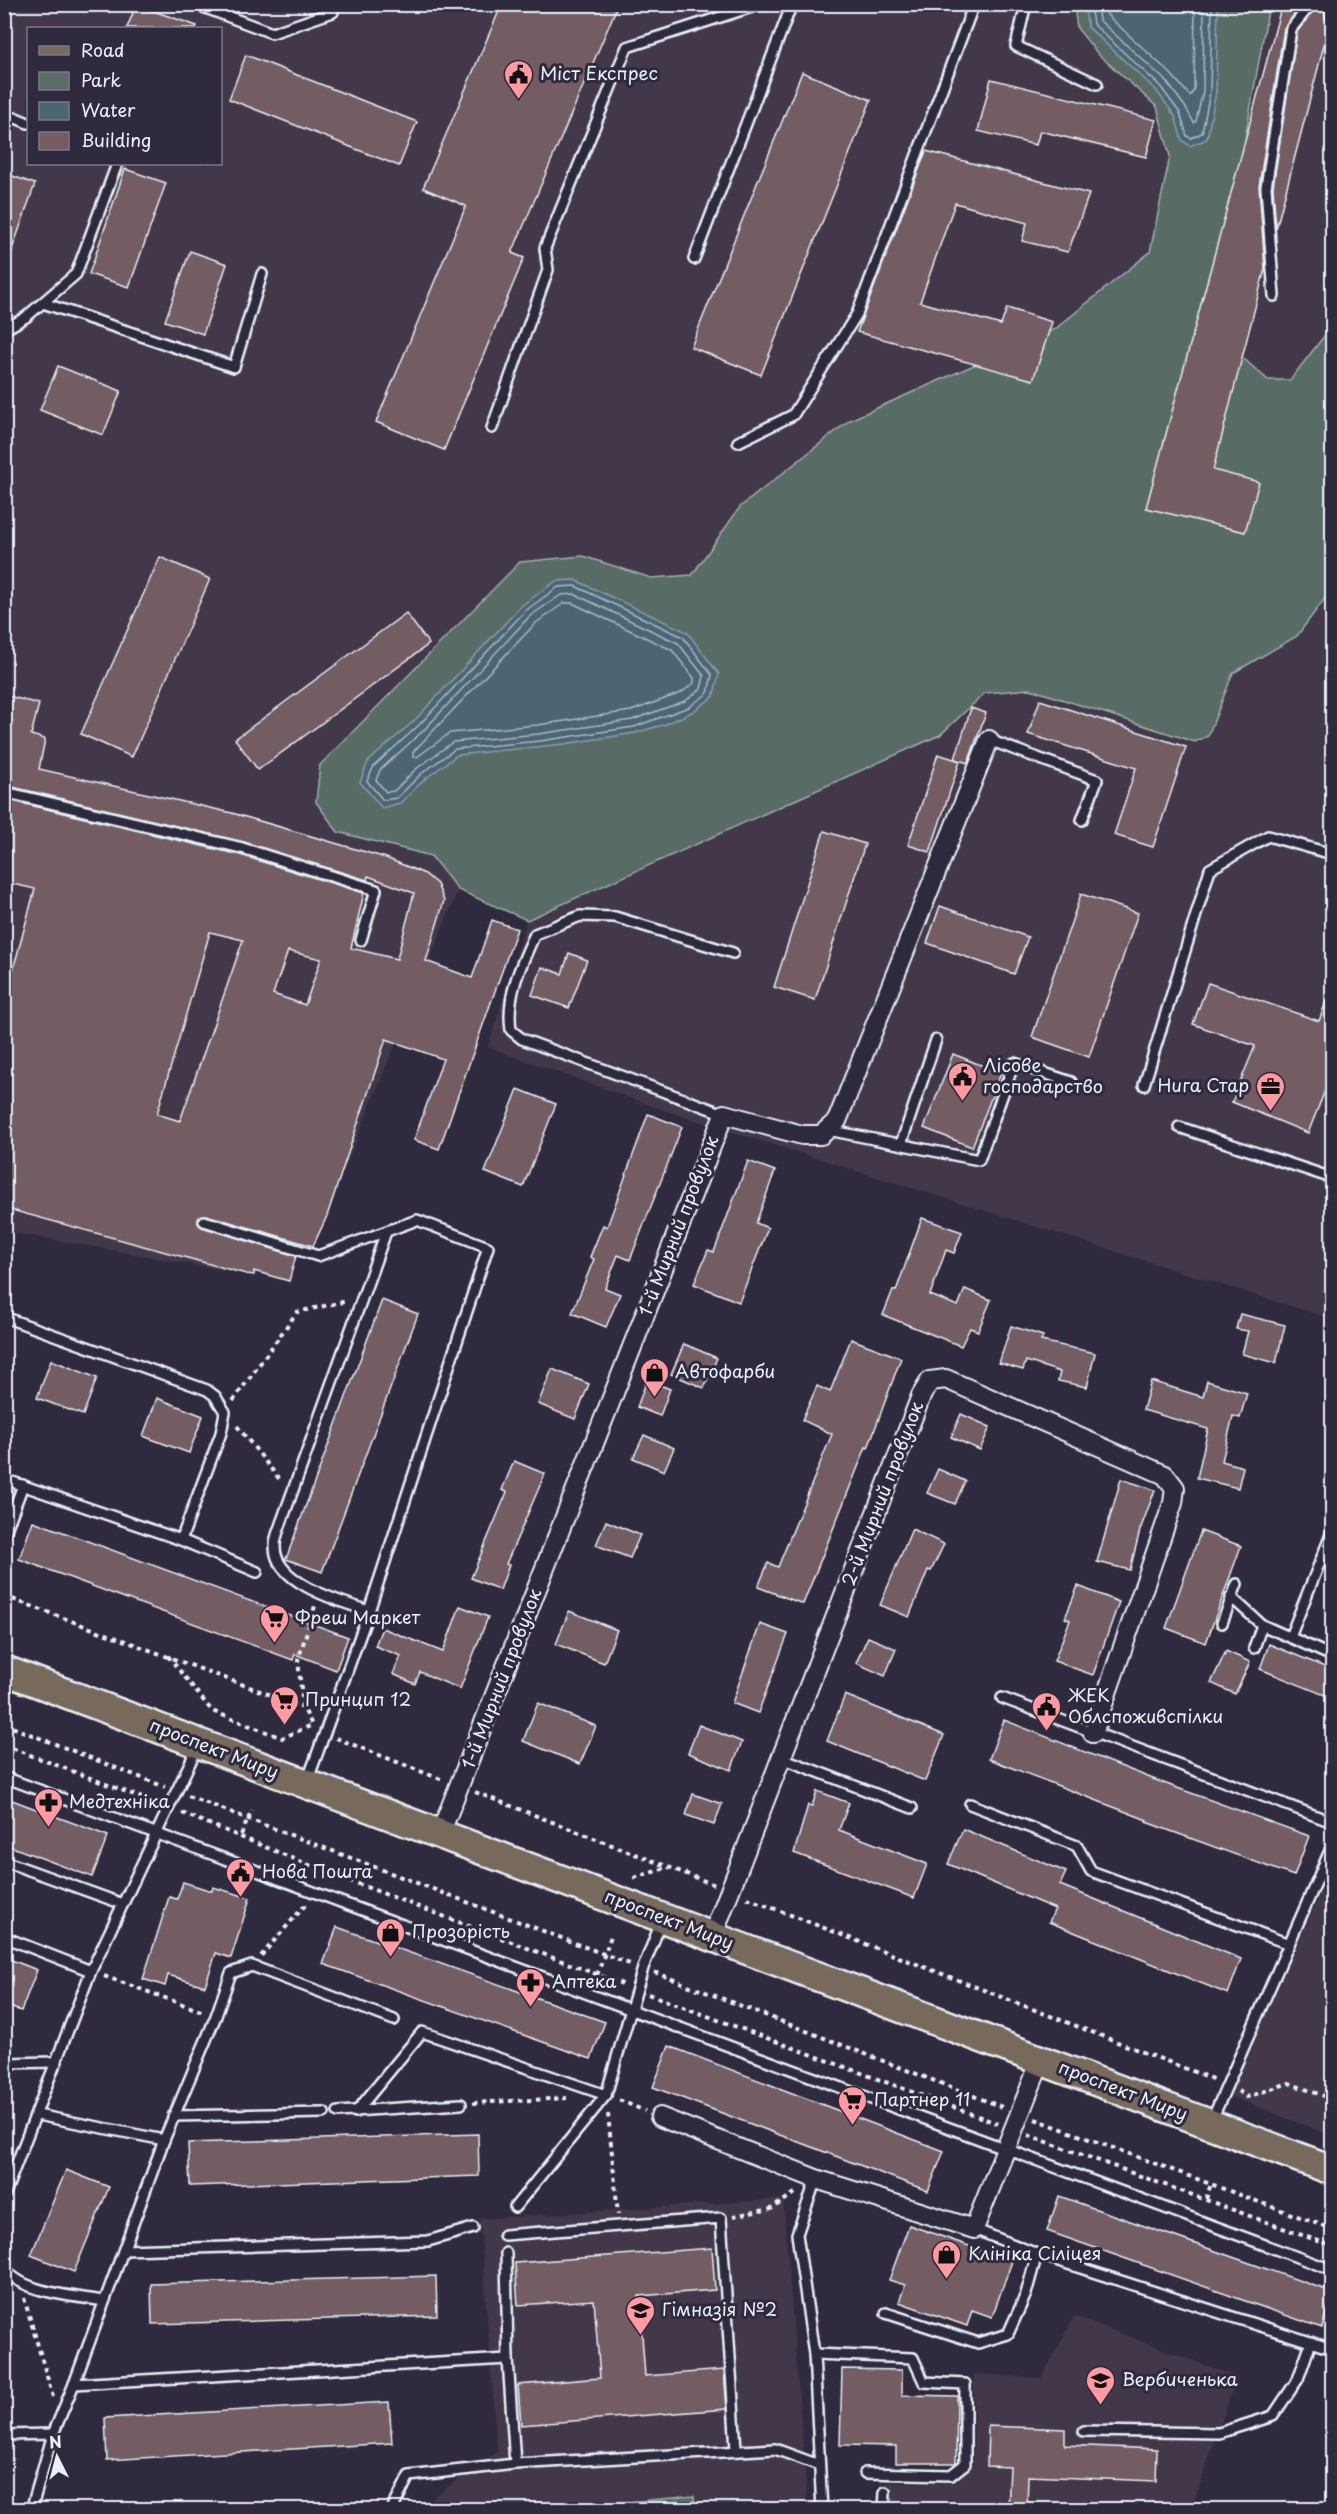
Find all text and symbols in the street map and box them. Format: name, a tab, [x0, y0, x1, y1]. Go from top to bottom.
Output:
legend	[27, 27, 222, 165]
text: Road	[81, 36, 125, 63]
public building icon: Міст Експрес	[503, 58, 535, 100]
place label: Міст Експрес	[540, 59, 658, 86]
text: Park	[81, 66, 121, 93]
text: Water	[81, 96, 136, 123]
text: Building	[81, 126, 151, 153]
place label: Лісове господарство	[983, 1051, 1103, 1099]
public building icon: Лісове господарство	[946, 1060, 978, 1102]
office icon: Нига Стар	[1254, 1070, 1286, 1112]
place label: Нига Стар	[1158, 1071, 1249, 1098]
street label: 1-й Мирний провулок	[631, 1131, 725, 1320]
shop icon: Автофарби	[638, 1356, 670, 1398]
place label: Автофарби	[675, 1357, 775, 1384]
street label: 2-й Мирний провулок	[834, 1397, 929, 1590]
street label: 1-й Мирний провулок	[454, 1584, 548, 1773]
supermarket icon: Фреш Маркет	[258, 1602, 290, 1644]
place label: Фреш Маркет	[295, 1603, 420, 1630]
place label: ЖЕК Облспоживспілки	[1067, 1681, 1223, 1729]
supermarket icon: Принцип 12	[268, 1684, 300, 1726]
place label: Принцип 12	[305, 1685, 411, 1712]
public building icon: ЖЕК Облспоживспілки	[1031, 1690, 1063, 1732]
street label: проспект Миру	[146, 1711, 283, 1785]
pharmacy icon: Медтехніка	[32, 1786, 64, 1828]
place label: Медтехніка	[69, 1787, 171, 1814]
public building icon: Нова Пошта	[225, 1856, 257, 1898]
place label: Нова Пошта	[262, 1857, 373, 1884]
street label: проспект Миру	[601, 1882, 738, 1956]
shop icon: Прозорість	[375, 1916, 407, 1958]
place label: Прозорість	[412, 1917, 510, 1944]
pharmacy icon: Аптека	[515, 1966, 547, 2008]
place label: Аптека	[552, 1967, 617, 1994]
street label: проспект Миру	[1055, 2053, 1192, 2127]
supermarket icon: Партнер 11	[837, 2084, 869, 2126]
place label: Партнер 11	[874, 2085, 970, 2112]
shop icon: Клініка Сіліцея	[931, 2238, 963, 2280]
place label: Клініка Сіліцея	[968, 2239, 1101, 2266]
school or university icon: Гімназія №2	[625, 2294, 657, 2336]
place label: Гімназія №2	[662, 2295, 777, 2322]
school or university icon: Вербиченька	[1085, 2364, 1117, 2406]
place label: Вербиченька	[1122, 2365, 1238, 2392]
north arrow	[27, 2427, 87, 2487]
text: N	[48, 2428, 63, 2454]

